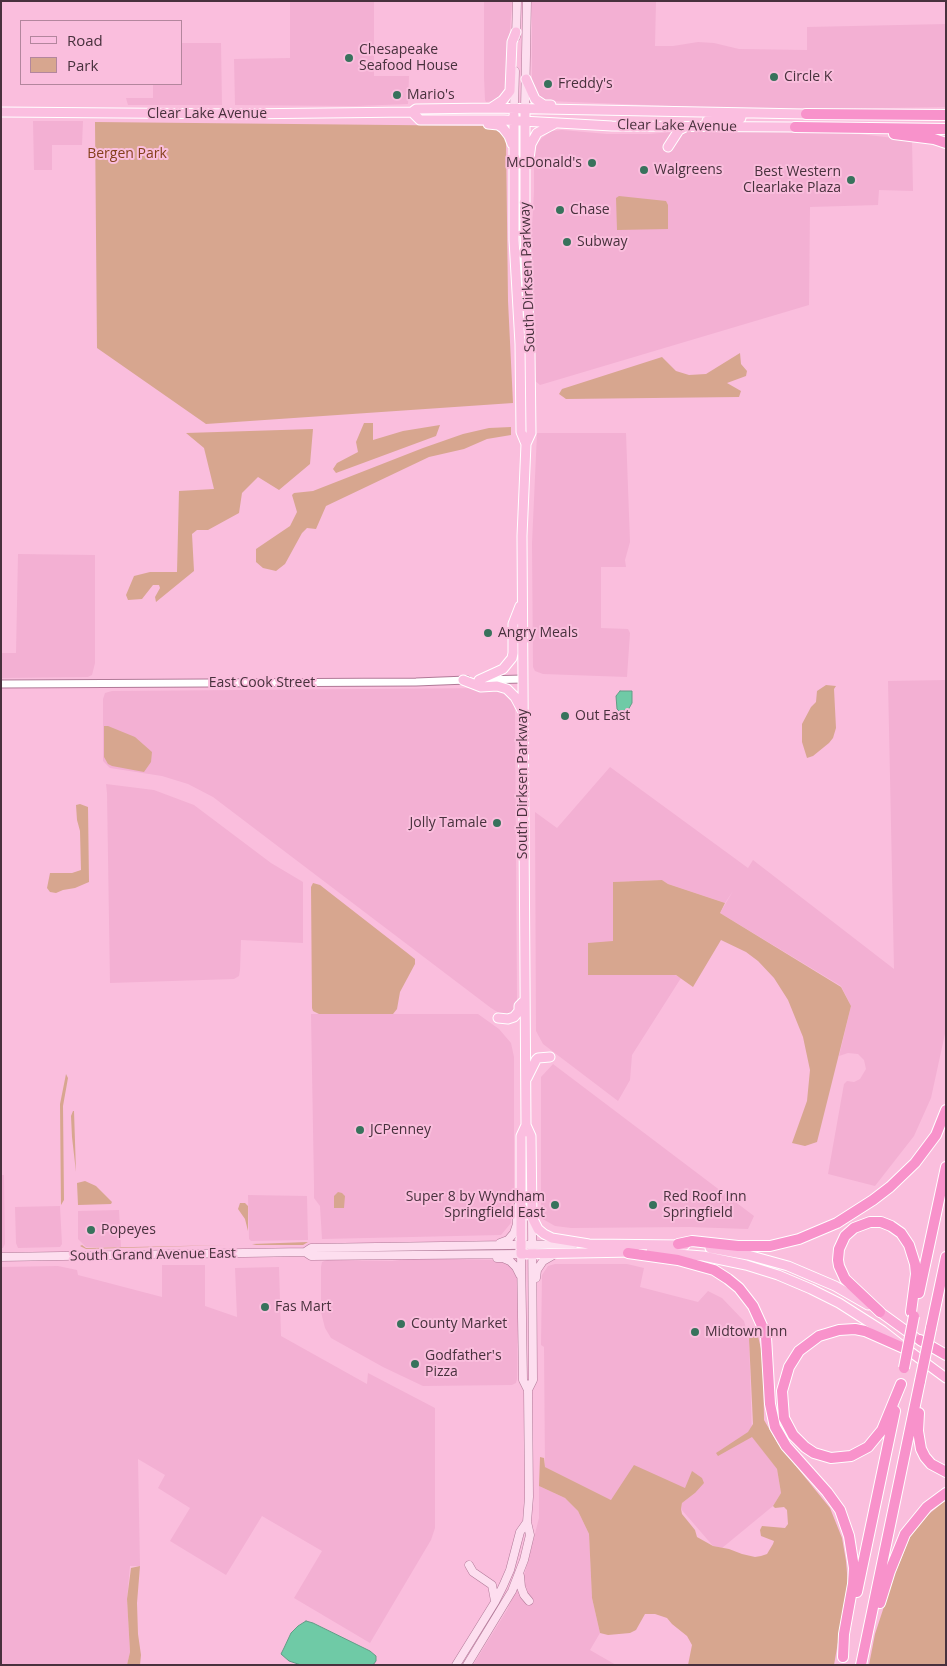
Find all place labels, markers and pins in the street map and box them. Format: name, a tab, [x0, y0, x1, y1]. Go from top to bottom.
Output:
place label: Chesapeake Seafood House	[359, 42, 458, 74]
marker: Chesapeake Seafood House	[343, 52, 355, 64]
place label: Circle K	[784, 69, 832, 85]
marker: Circle K	[768, 71, 780, 83]
place label: Freddy's	[558, 76, 613, 92]
marker: Freddy's	[542, 78, 554, 90]
place label: Mario's	[407, 87, 455, 103]
marker: Mario's	[391, 89, 403, 101]
place label: McDonald's	[506, 155, 582, 171]
marker: McDonald's	[586, 157, 598, 169]
place label: Walgreens	[654, 162, 723, 178]
marker: Walgreens	[638, 164, 650, 176]
place label: Best Western Clearlake Plaza	[743, 164, 841, 196]
marker: Best Western Clearlake Plaza	[845, 174, 857, 186]
place label: Chase	[570, 202, 610, 218]
marker: Chase	[554, 204, 566, 216]
place label: Subway	[577, 234, 627, 250]
marker: Subway	[561, 236, 573, 248]
place label: Angry Meals	[498, 625, 578, 641]
marker: Angry Meals	[482, 627, 494, 639]
place label: Out East	[575, 708, 630, 724]
marker: Out East	[559, 710, 571, 722]
place label: Jolly Tamale	[409, 815, 487, 831]
marker: Jolly Tamale	[491, 817, 503, 829]
place label: JCPenney	[370, 1122, 431, 1138]
marker: JCPenney	[354, 1124, 366, 1136]
place label: Super 8 by Wyndham Springfield East	[406, 1189, 545, 1222]
place label: Red Roof Inn Springfield	[663, 1189, 747, 1222]
marker: Super 8 by Wyndham Springfield East	[549, 1199, 561, 1211]
marker: Red Roof Inn Springfield	[647, 1199, 659, 1211]
place label: Popeyes	[101, 1222, 156, 1238]
marker: Popeyes	[85, 1224, 97, 1236]
place label: Fas Mart	[275, 1299, 331, 1315]
marker: Fas Mart	[259, 1301, 271, 1313]
place label: County Market	[411, 1316, 507, 1332]
marker: County Market	[395, 1318, 407, 1330]
place label: Midtown Inn	[705, 1324, 787, 1340]
marker: Midtown Inn	[689, 1326, 701, 1338]
place label: Godfather's Pizza	[425, 1348, 502, 1380]
marker: Godfather's Pizza	[409, 1358, 421, 1370]

